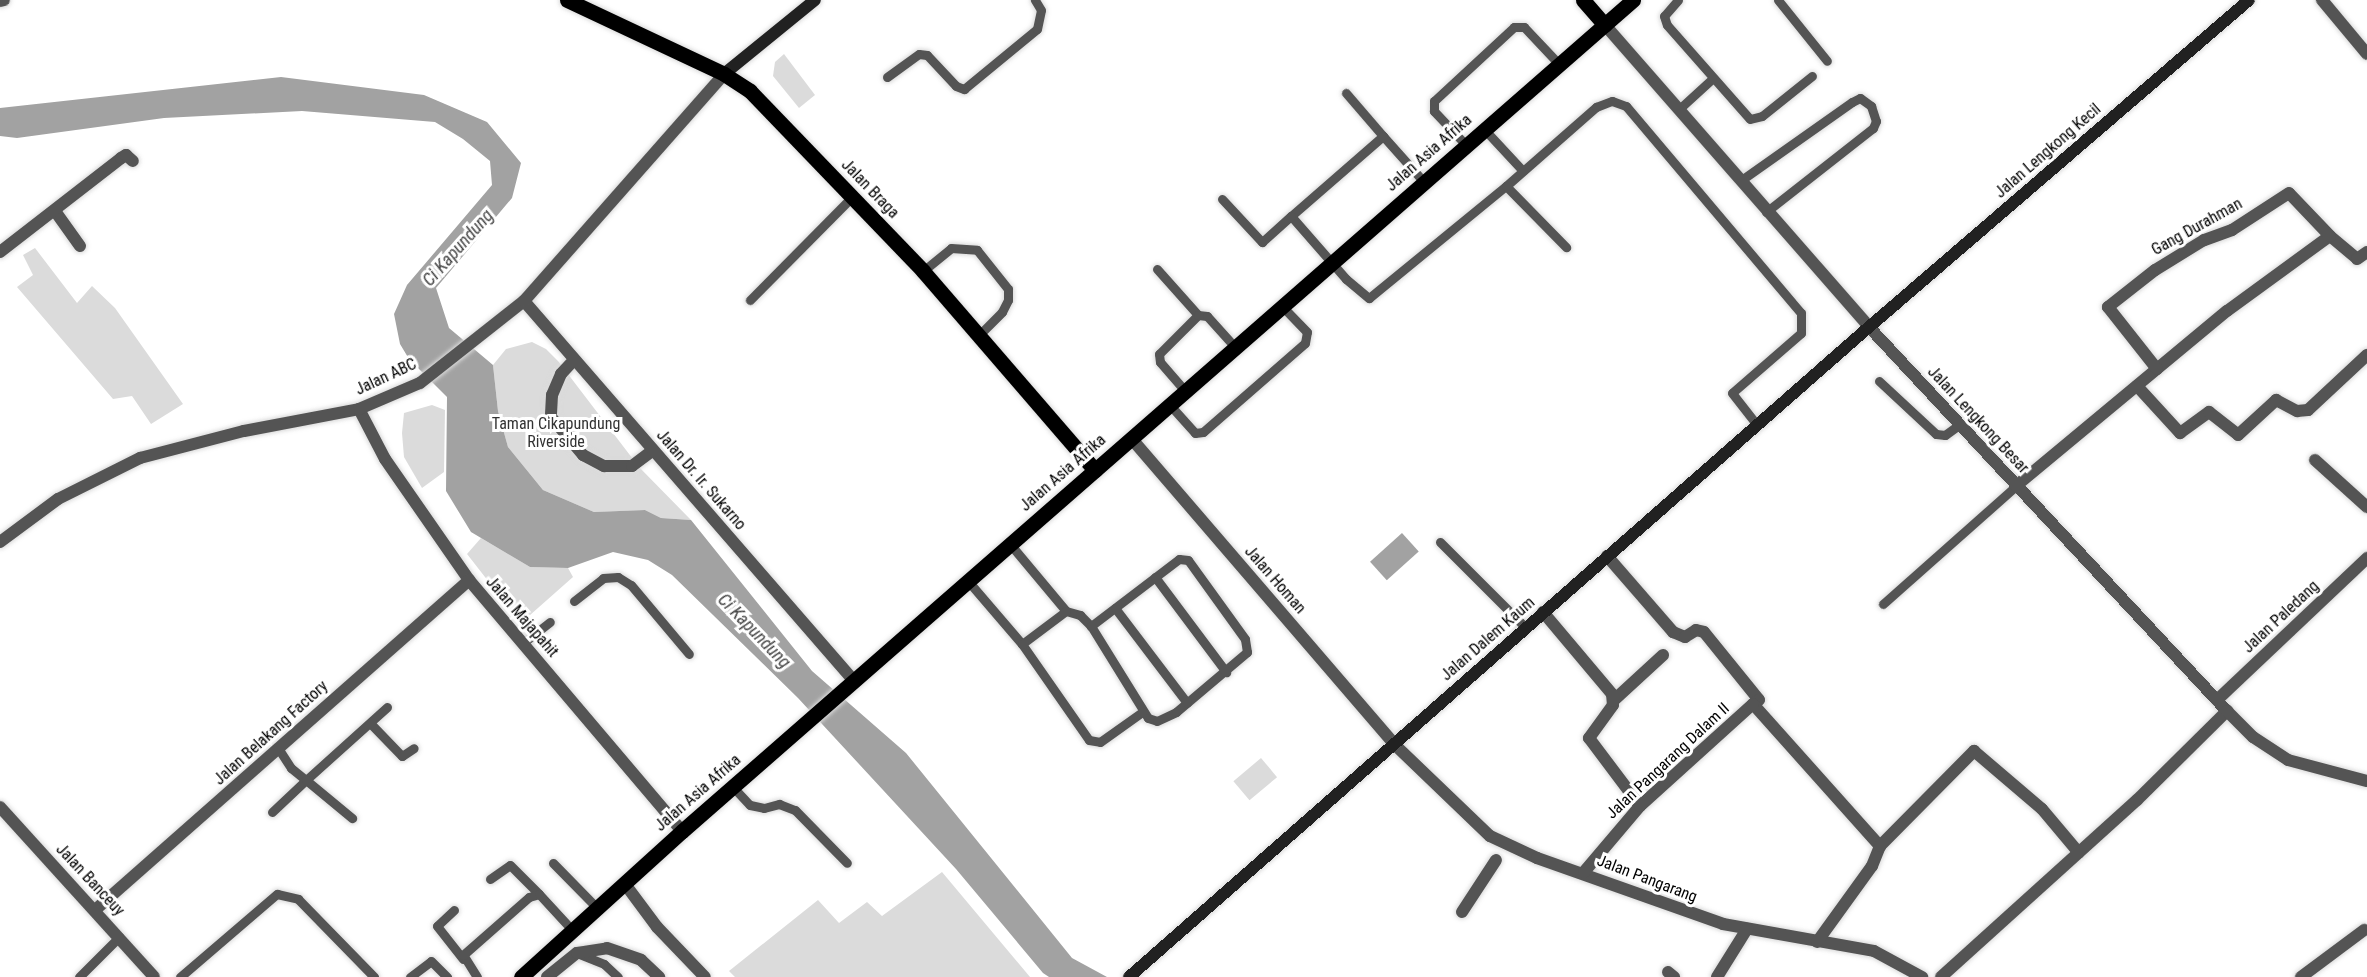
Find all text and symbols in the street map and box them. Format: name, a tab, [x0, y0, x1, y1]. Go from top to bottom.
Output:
street label: Jalan Lengkong Kecil	[1991, 100, 2105, 202]
street label: Jalan Asia Afrika	[1382, 111, 1476, 195]
street label: Jalan Braga	[837, 155, 903, 223]
street label: Gang Durahman	[2148, 194, 2246, 260]
water label: Ci Kapundung	[418, 205, 498, 291]
street label: Jalan ABC	[352, 355, 420, 399]
street label: Jalan Lengkong Besar	[1923, 362, 2033, 478]
park label: Taman Cikapundung Riverside	[492, 414, 620, 452]
street label: Jalan Dr. Ir. Sukarno	[652, 426, 750, 534]
street label: Jalan Asia Afrika	[1016, 431, 1110, 515]
street label: Jalan Homan	[1240, 542, 1310, 618]
street label: Jalan Majapahit	[482, 573, 562, 661]
street label: Jalan Paledang	[2239, 577, 2323, 657]
water label: Ci Kapundung	[713, 589, 795, 673]
street label: Jalan Dalem Kaum	[1437, 593, 1539, 685]
street label: Jalan Belakang Factory	[210, 677, 332, 789]
street label: Jalan Pangarang Dalam II	[1602, 699, 1734, 823]
street label: Jalan Asia Afrika	[651, 751, 745, 835]
street label: Jalan Banceuy	[52, 840, 128, 920]
street label: Jalan Pangarang	[1594, 851, 1700, 907]

